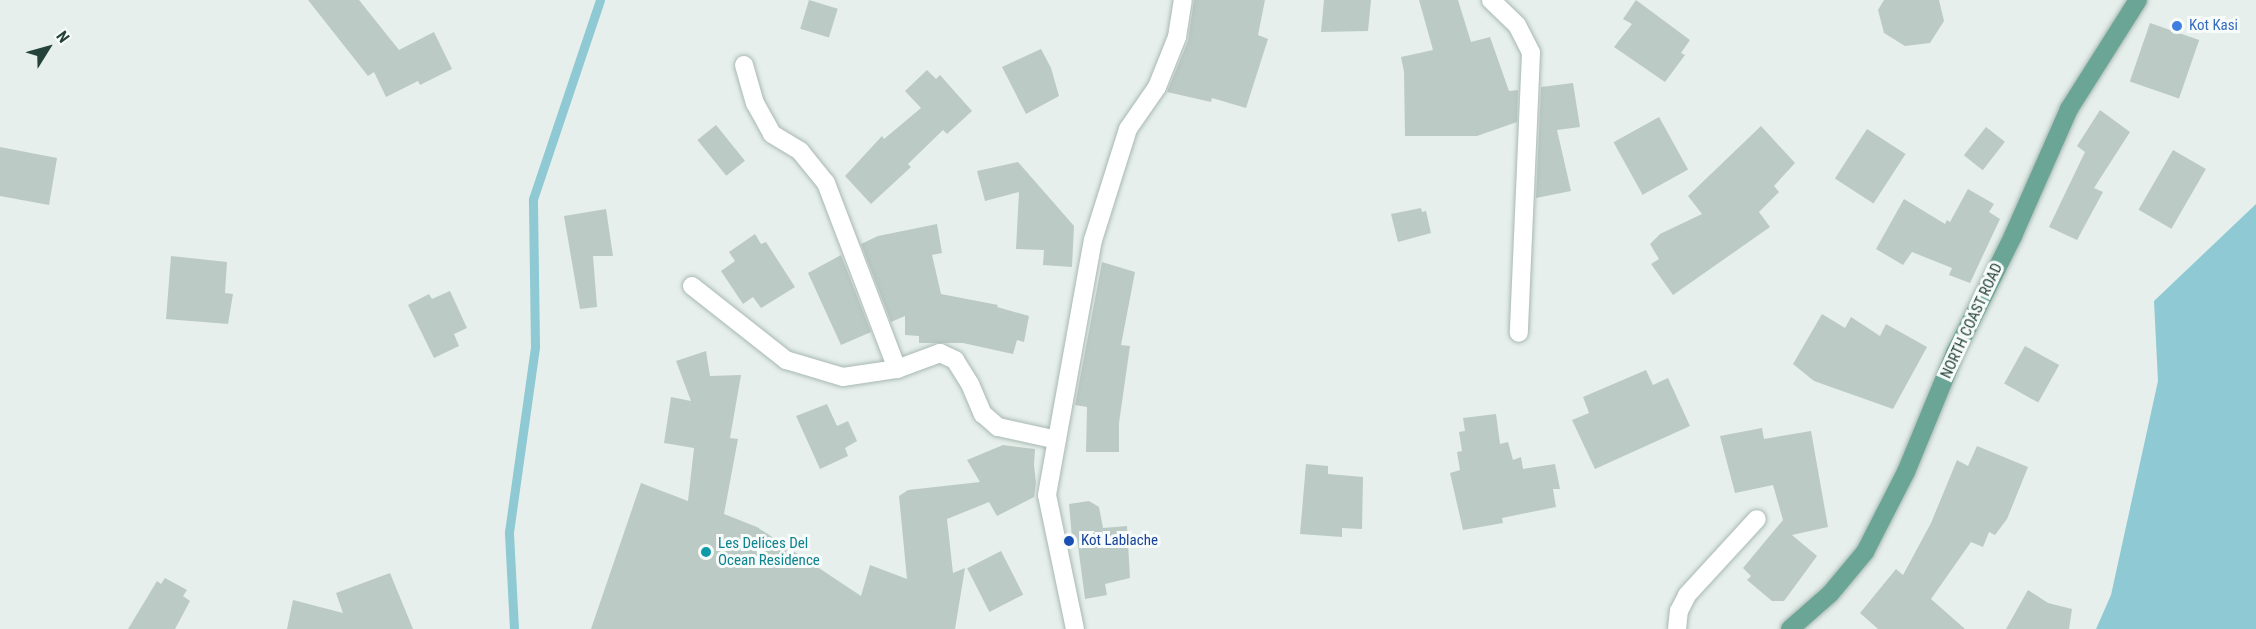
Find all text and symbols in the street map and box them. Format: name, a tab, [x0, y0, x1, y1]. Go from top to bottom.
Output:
place label: Kot Kasi	[2189, 17, 2238, 35]
north arrow	[18, 18, 78, 78]
marker: Kot Kasi	[2170, 19, 2184, 33]
text: N	[52, 27, 73, 46]
street label: NORTH COAST ROAD	[1937, 260, 2007, 382]
place label: Kot Lablache	[1081, 532, 1158, 550]
place label: Les Delices Del Ocean Residence	[718, 534, 820, 569]
marker: Kot Lablache	[1062, 534, 1076, 548]
marker: Les Delices Del Ocean Residence	[699, 545, 713, 559]

